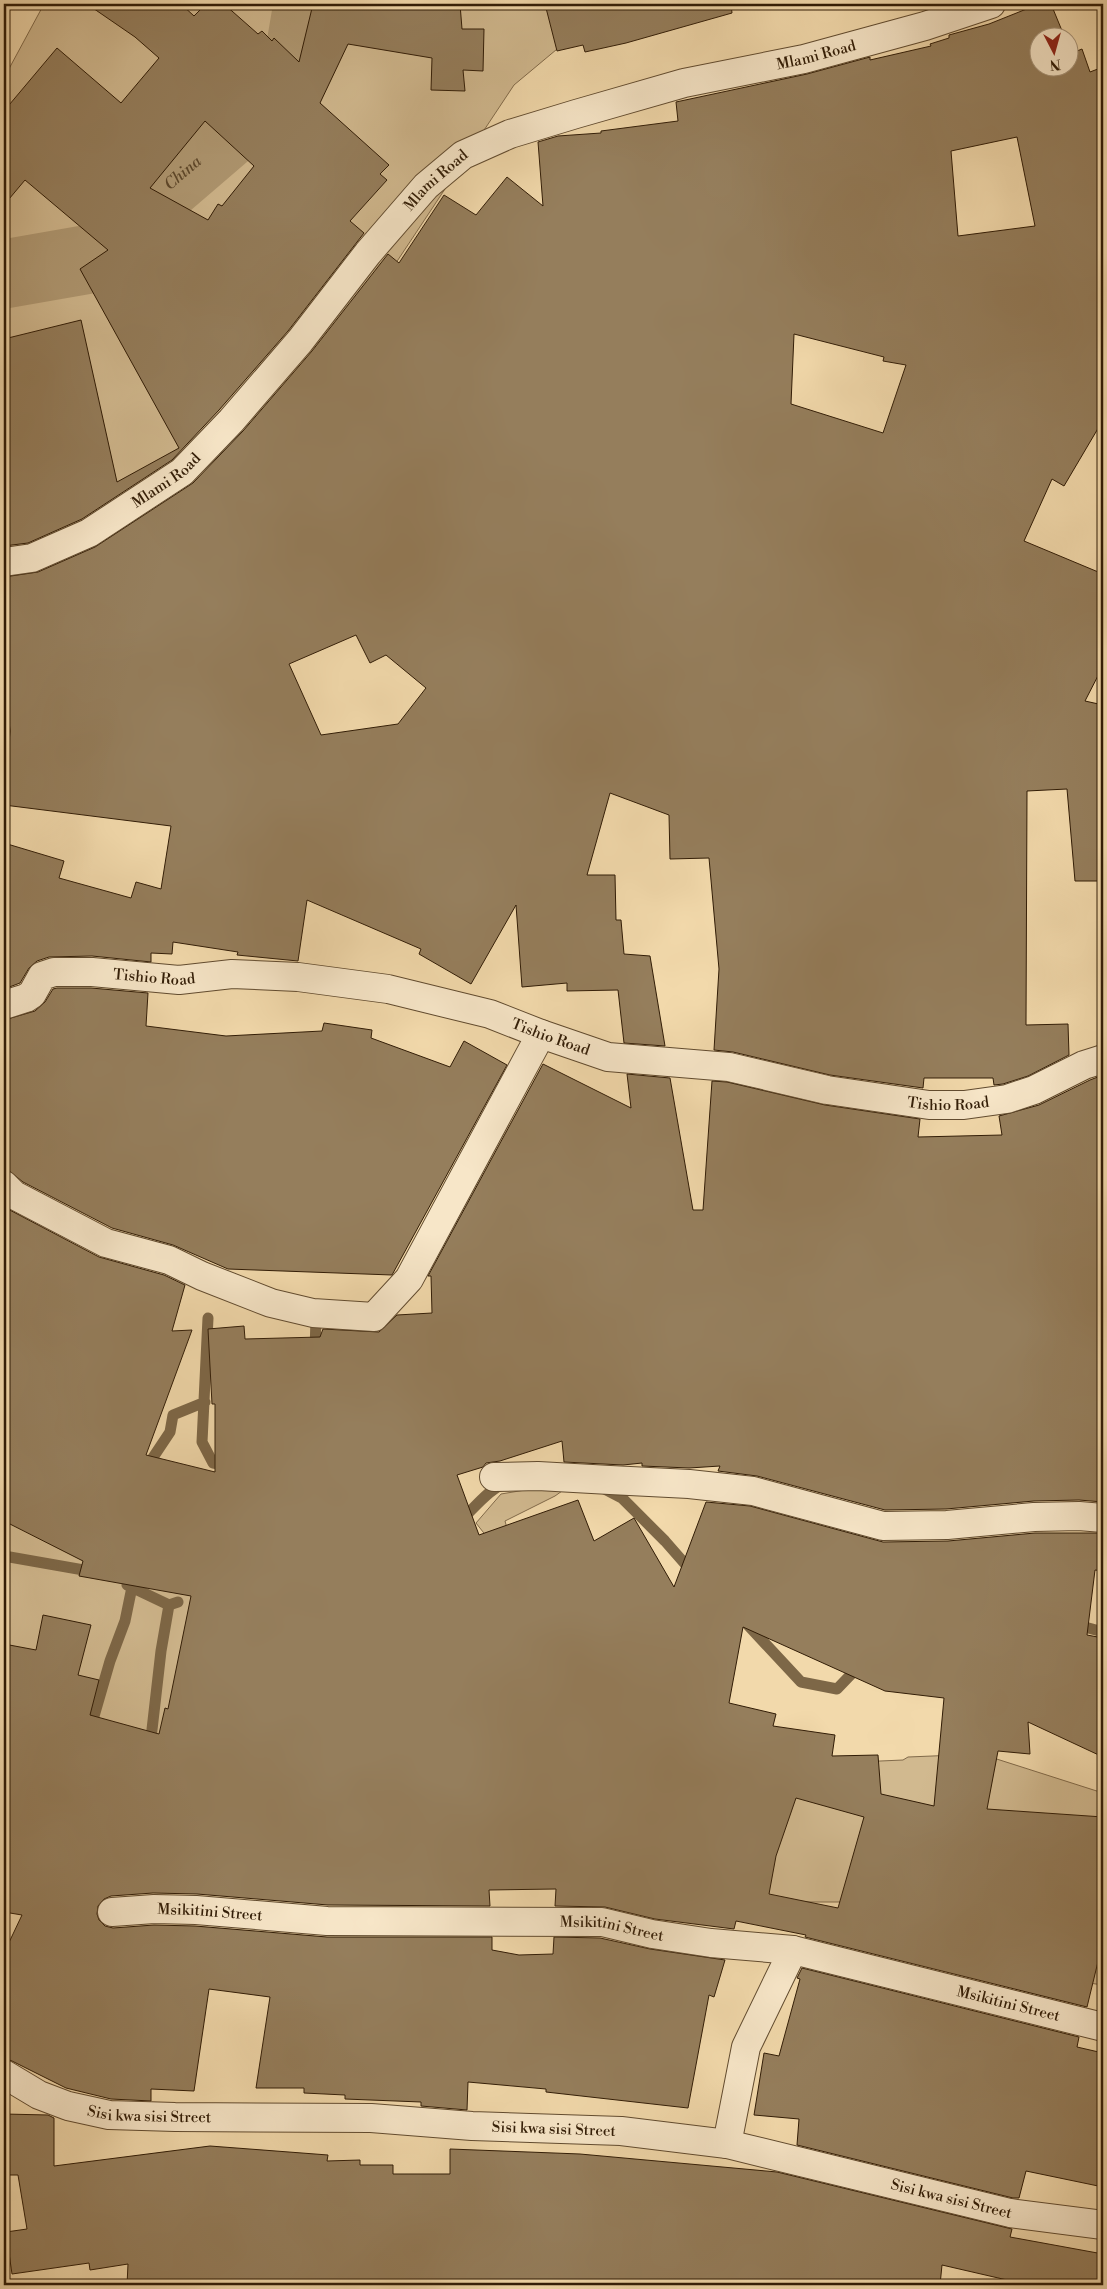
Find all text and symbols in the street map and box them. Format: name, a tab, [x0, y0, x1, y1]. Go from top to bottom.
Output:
north arrow	[1030, 28, 1080, 78]
street label: Mlami Road	[775, 36, 858, 74]
text: N	[1049, 54, 1062, 73]
street label: Mlami Road	[400, 146, 472, 215]
water label: China	[160, 151, 206, 195]
street label: Mlami Road	[128, 449, 205, 512]
street label: Tishio Road	[112, 965, 197, 990]
street label: Tishio Road	[508, 1014, 593, 1060]
street label: Tishio Road	[906, 1093, 991, 1115]
street label: Msikitini Street	[157, 1900, 264, 1926]
street label: Msikitini Street	[560, 1913, 666, 1946]
street label: Msikitini Street	[955, 1982, 1062, 2026]
street label: Sisi kwa sisi Street	[86, 2102, 212, 2127]
street label: Sisi kwa sisi Street	[491, 2118, 617, 2141]
street label: Sisi kwa sisi Street	[889, 2175, 1014, 2223]

